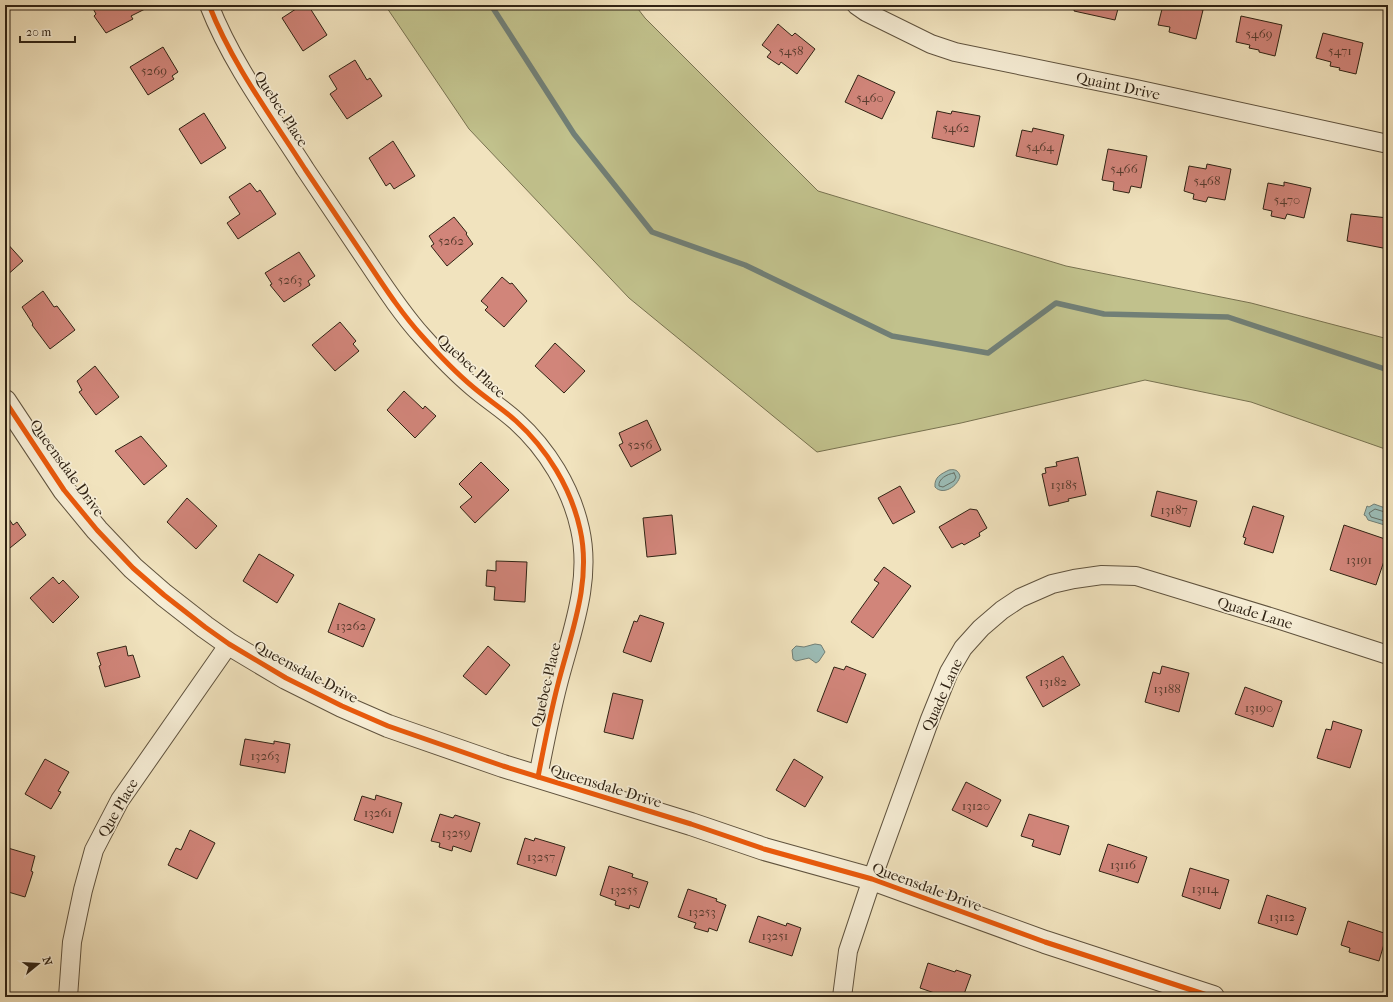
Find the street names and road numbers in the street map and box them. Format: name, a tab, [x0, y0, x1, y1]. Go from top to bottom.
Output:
street label: Quebec Place	[250, 68, 312, 151]
street label: Quaint Drive	[1074, 68, 1162, 104]
street label: Quebec Place	[433, 330, 510, 402]
street label: Queensdale Drive	[26, 416, 109, 520]
street label: Quade Lane	[1215, 593, 1295, 633]
street label: Queensdale Drive	[251, 637, 362, 707]
street label: Quebec Place	[527, 640, 565, 729]
street label: Quade Lane	[918, 655, 966, 734]
street label: Queensdale Drive	[548, 761, 664, 812]
street label: Que Place	[94, 775, 142, 841]
street label: Queensdale Drive	[870, 859, 985, 915]

